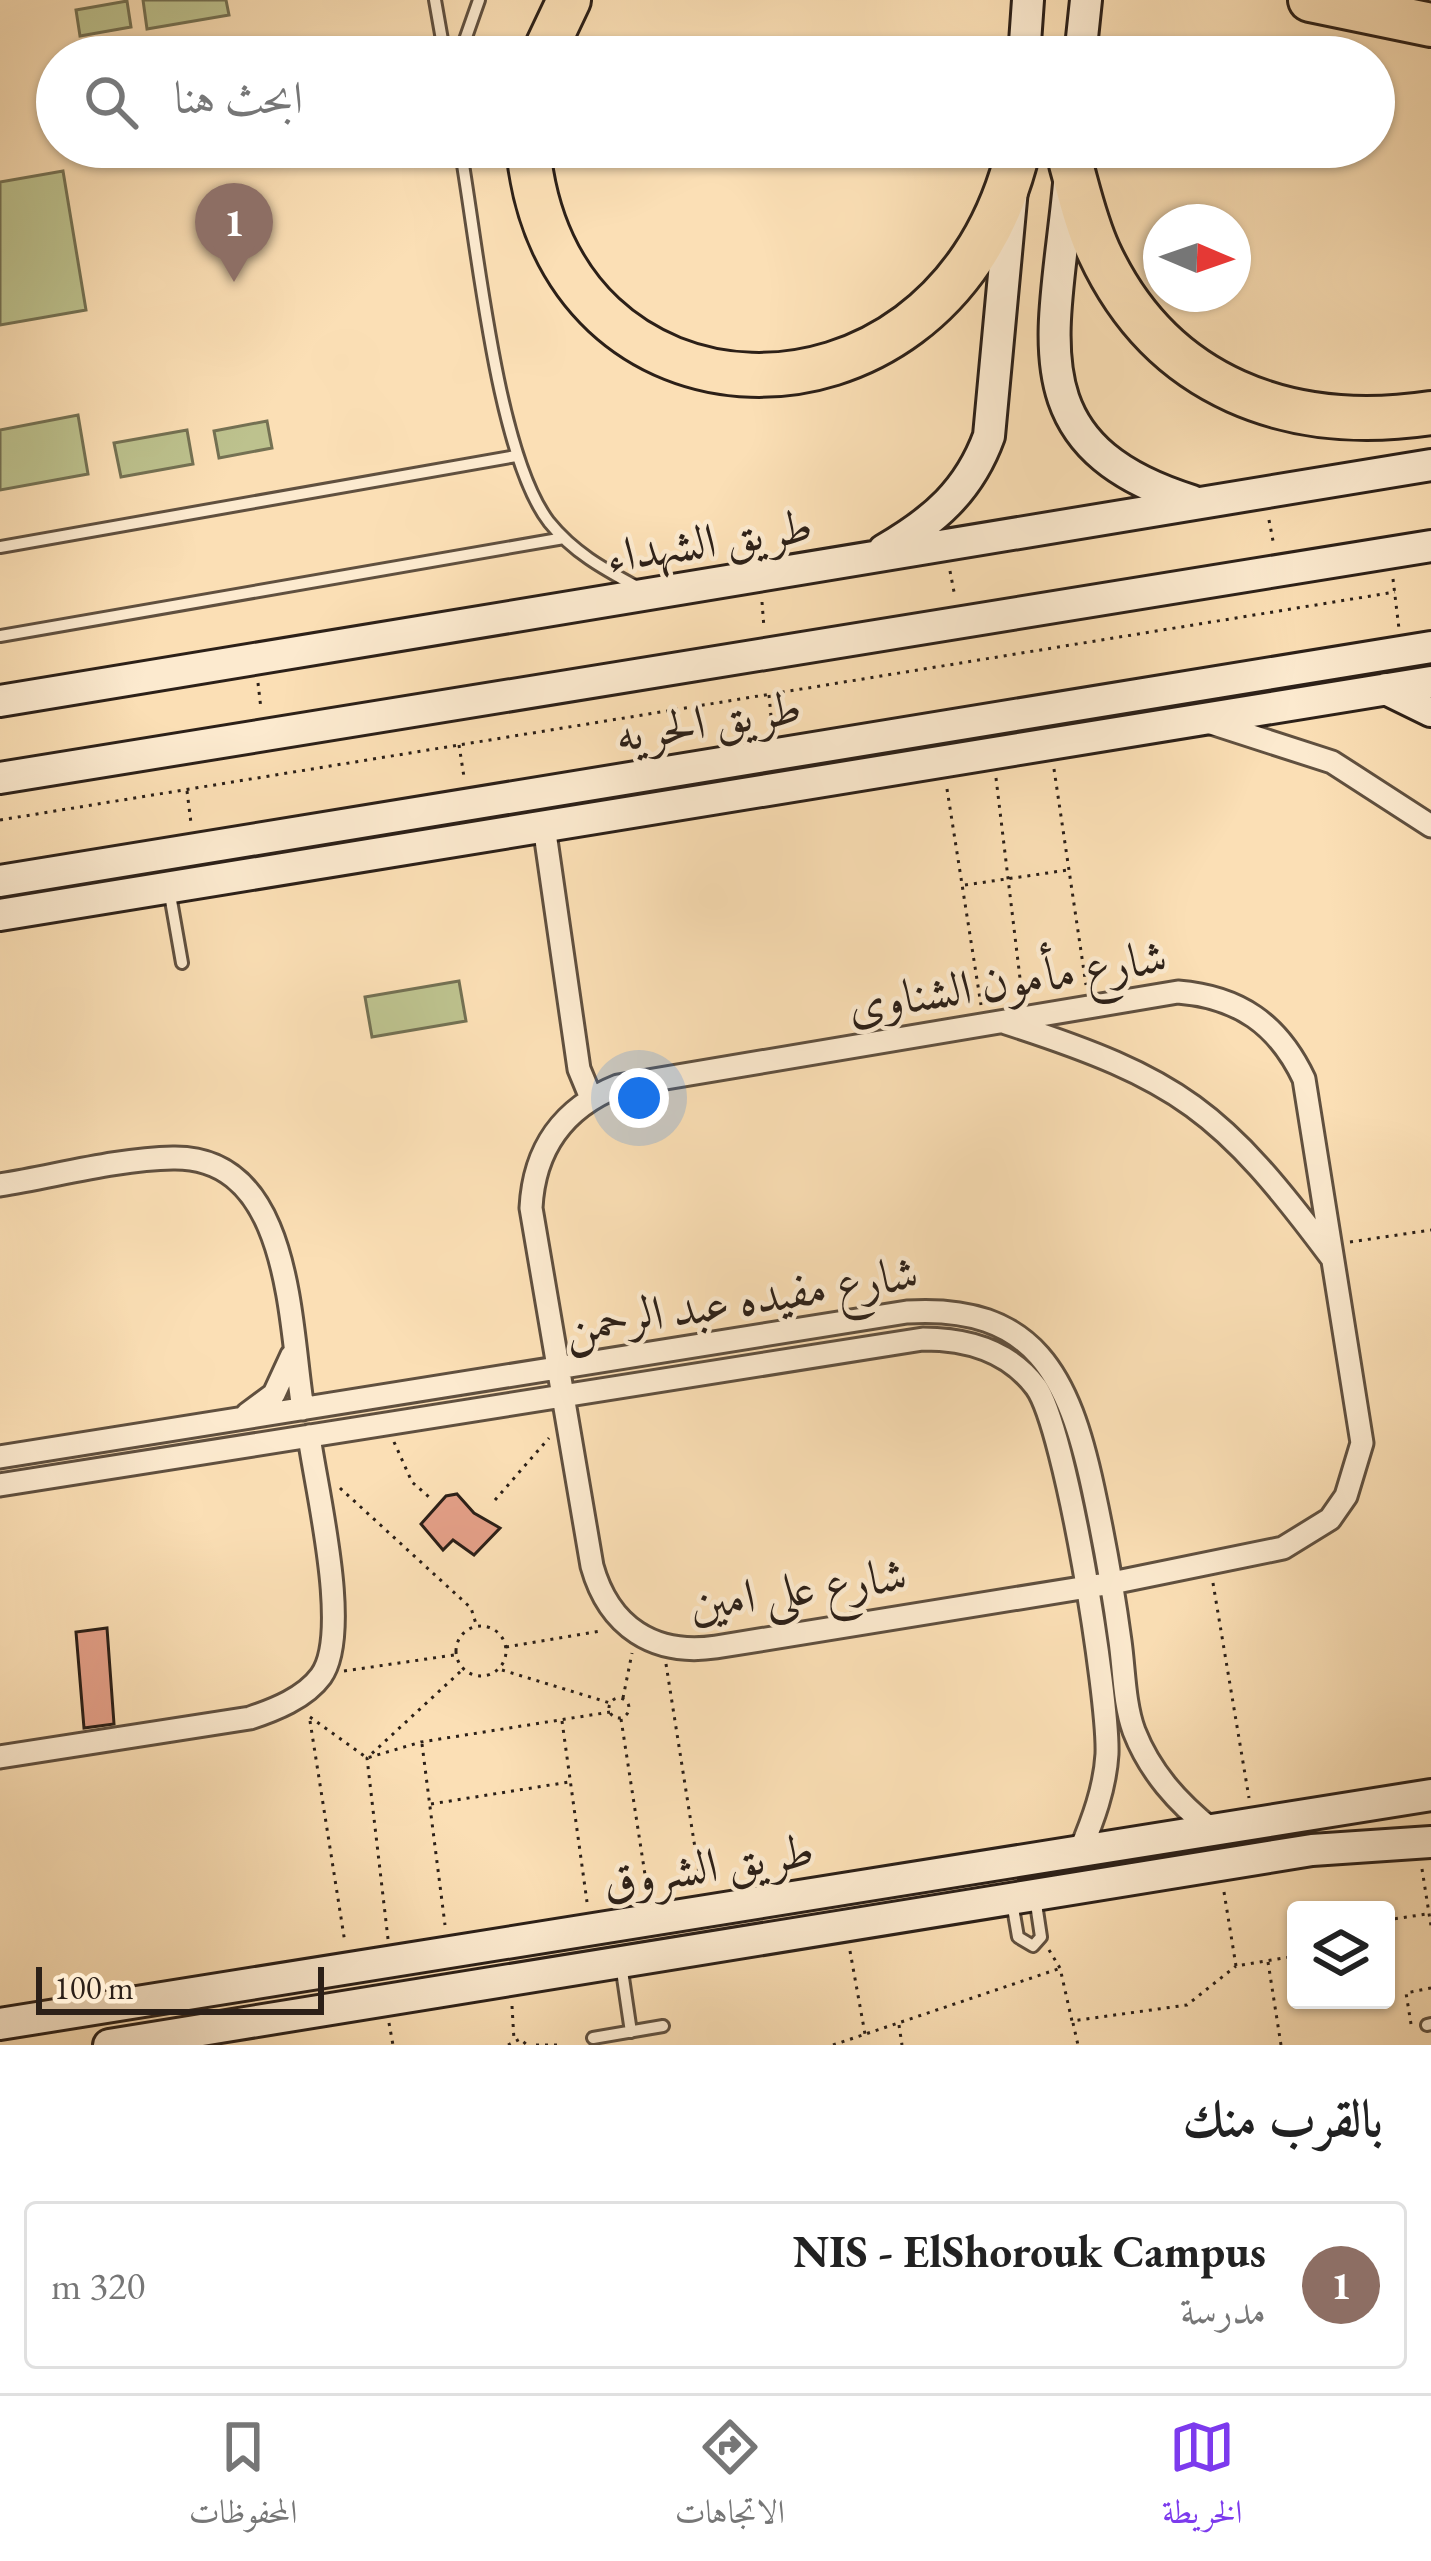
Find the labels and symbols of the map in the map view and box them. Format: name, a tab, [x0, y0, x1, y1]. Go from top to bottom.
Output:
pin: 1	[195, 183, 273, 282]
north arrow	[1143, 204, 1251, 312]
street label: طريق الشهداء	[602, 493, 816, 587]
street label: طريق الحريه	[610, 675, 806, 765]
street label: شارع مأمون الشناوى	[843, 923, 1172, 1045]
your location	[609, 1068, 669, 1128]
street label: شارع مفيده عبد الرحمن	[560, 1240, 924, 1366]
street label: شارع على امين	[685, 1542, 912, 1643]
street label: طريق الشروق	[598, 1818, 818, 1913]
scale bar	[36, 1961, 324, 2014]

